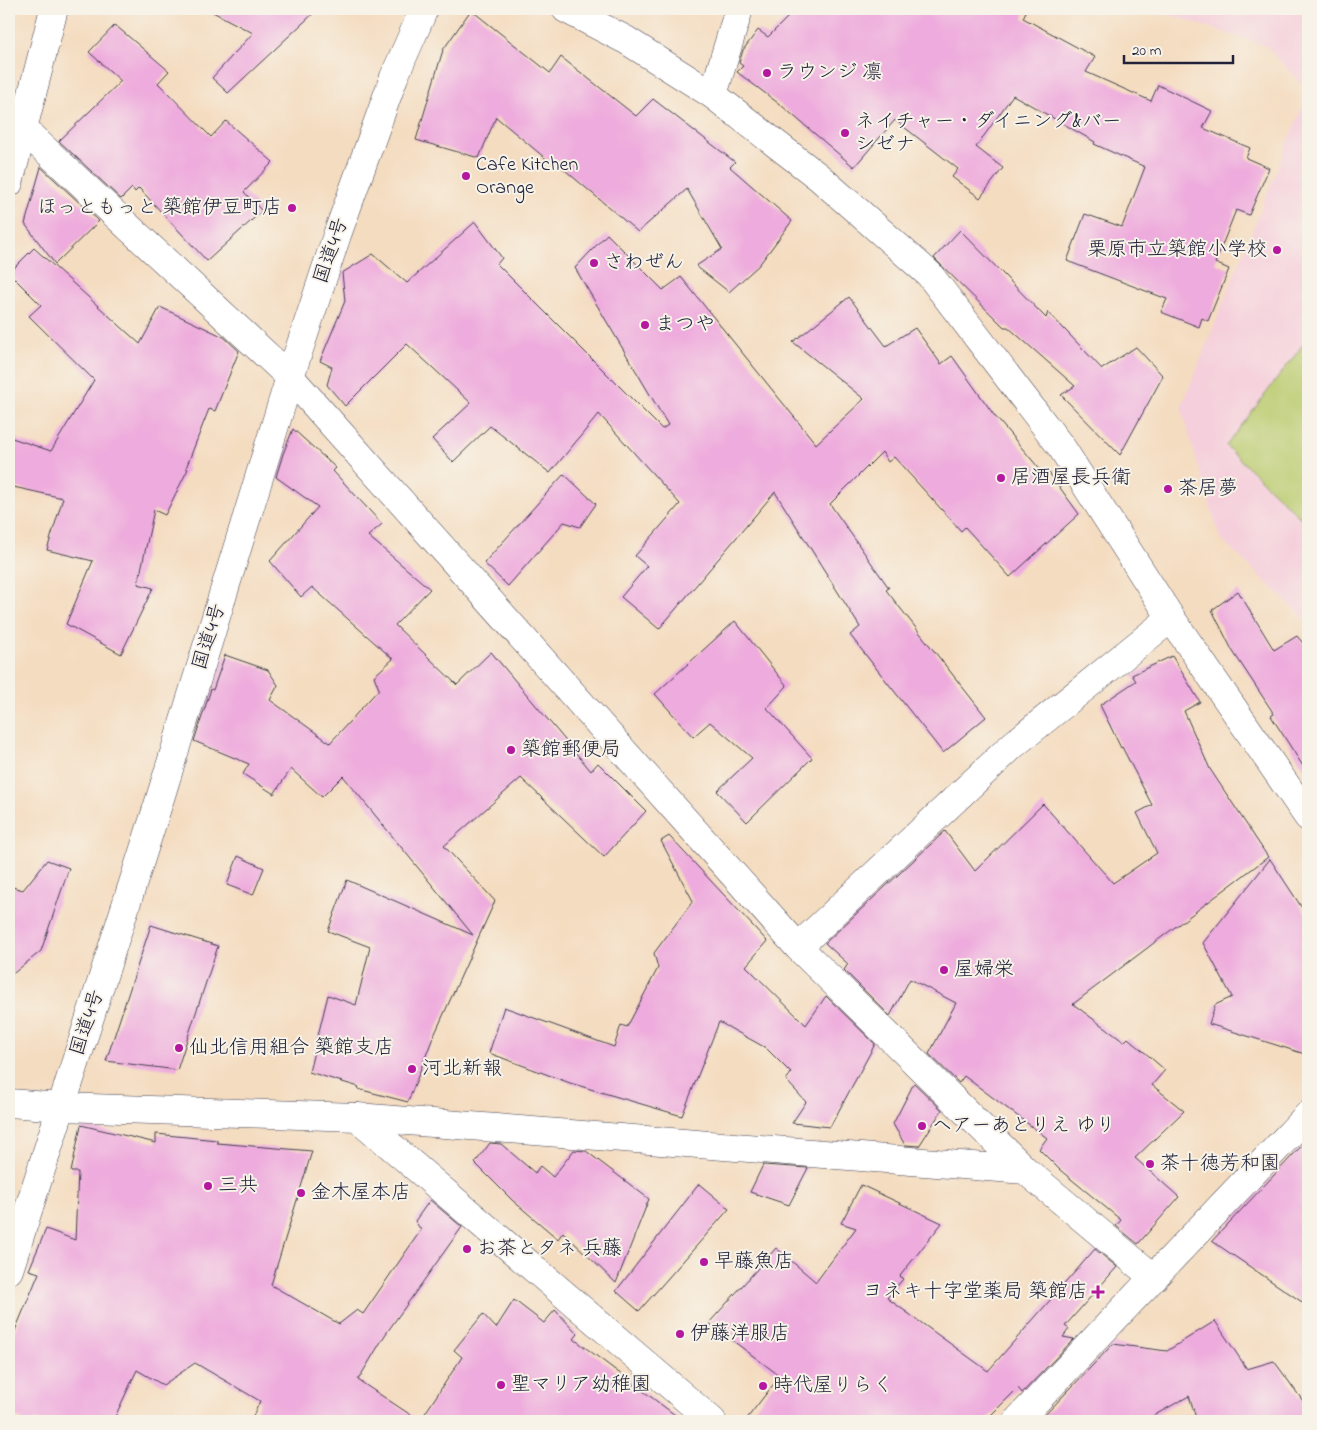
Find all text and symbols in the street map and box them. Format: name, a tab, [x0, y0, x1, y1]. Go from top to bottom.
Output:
scale bar	[1124, 32, 1233, 64]
text: 20 m	[1132, 40, 1162, 62]
place label: ラウンジ 凛	[777, 59, 882, 88]
marker: ラウンジ 凛	[761, 67, 773, 79]
place label: ネイチャー・ダイニング&バー シゼナ	[855, 108, 1122, 160]
marker: ネイチャー・ダイニング&バー シゼナ	[839, 127, 851, 139]
place label: Cafe Kitchen Orange	[476, 151, 578, 204]
marker: Cafe Kitchen Orange	[460, 170, 472, 182]
place label: ほっともっと 築館伊豆町店	[37, 194, 282, 223]
marker: ほっともっと 築館伊豆町店	[286, 202, 298, 214]
street label: 国道4号	[307, 214, 357, 288]
place label: 栗原市立築館小学校	[1087, 236, 1267, 265]
marker: 栗原市立築館小学校	[1271, 244, 1283, 256]
place label: さわぜん	[604, 249, 684, 278]
marker: さわぜん	[588, 257, 600, 269]
place label: まつや	[655, 311, 715, 340]
marker: まつや	[639, 319, 651, 331]
place label: 居酒屋長兵衛	[1011, 464, 1131, 493]
marker: 居酒屋長兵衛	[995, 472, 1007, 484]
place label: 茶居夢	[1178, 475, 1238, 504]
marker: 茶居夢	[1162, 483, 1174, 495]
street label: 国道4号	[186, 600, 234, 674]
place label: 築館郵便局	[521, 736, 621, 765]
marker: 築館郵便局	[505, 744, 517, 756]
place label: 屋婦栄	[954, 956, 1014, 985]
marker: 屋婦栄	[938, 964, 950, 976]
street label: 国道4号	[64, 986, 112, 1060]
place label: 仙北信用組合 築館支店	[189, 1034, 394, 1063]
marker: 仙北信用組合 築館支店	[173, 1042, 185, 1054]
place label: 河北新報	[422, 1055, 502, 1084]
marker: 河北新報	[406, 1063, 418, 1075]
place label: ヘアーあとりえ ゆり	[932, 1112, 1116, 1141]
marker: ヘアーあとりえ ゆり	[916, 1120, 928, 1132]
place label: 茶十徳芳和園	[1160, 1150, 1280, 1179]
marker: 茶十徳芳和園	[1144, 1158, 1156, 1170]
place label: 三共	[218, 1172, 258, 1201]
place label: 金木屋本店	[311, 1179, 411, 1208]
marker: 三共	[202, 1180, 214, 1192]
marker: 金木屋本店	[295, 1187, 307, 1199]
place label: お茶とタネ 兵藤	[477, 1235, 622, 1264]
marker: お茶とタネ 兵藤	[461, 1243, 473, 1255]
place label: 早藤魚店	[714, 1248, 794, 1277]
marker: 早藤魚店	[698, 1256, 710, 1268]
place label: ヨネキ十字堂薬局 築館店	[863, 1278, 1088, 1307]
marker: ヨネキ十字堂薬局 築館店	[1092, 1286, 1104, 1298]
place label: 伊藤洋服店	[690, 1320, 790, 1349]
marker: 伊藤洋服店	[674, 1328, 686, 1340]
place label: 聖マリア幼稚園	[511, 1371, 651, 1400]
place label: 時代屋りらく	[773, 1372, 893, 1401]
marker: 聖マリア幼稚園	[495, 1379, 507, 1391]
marker: 時代屋りらく	[757, 1380, 769, 1392]

